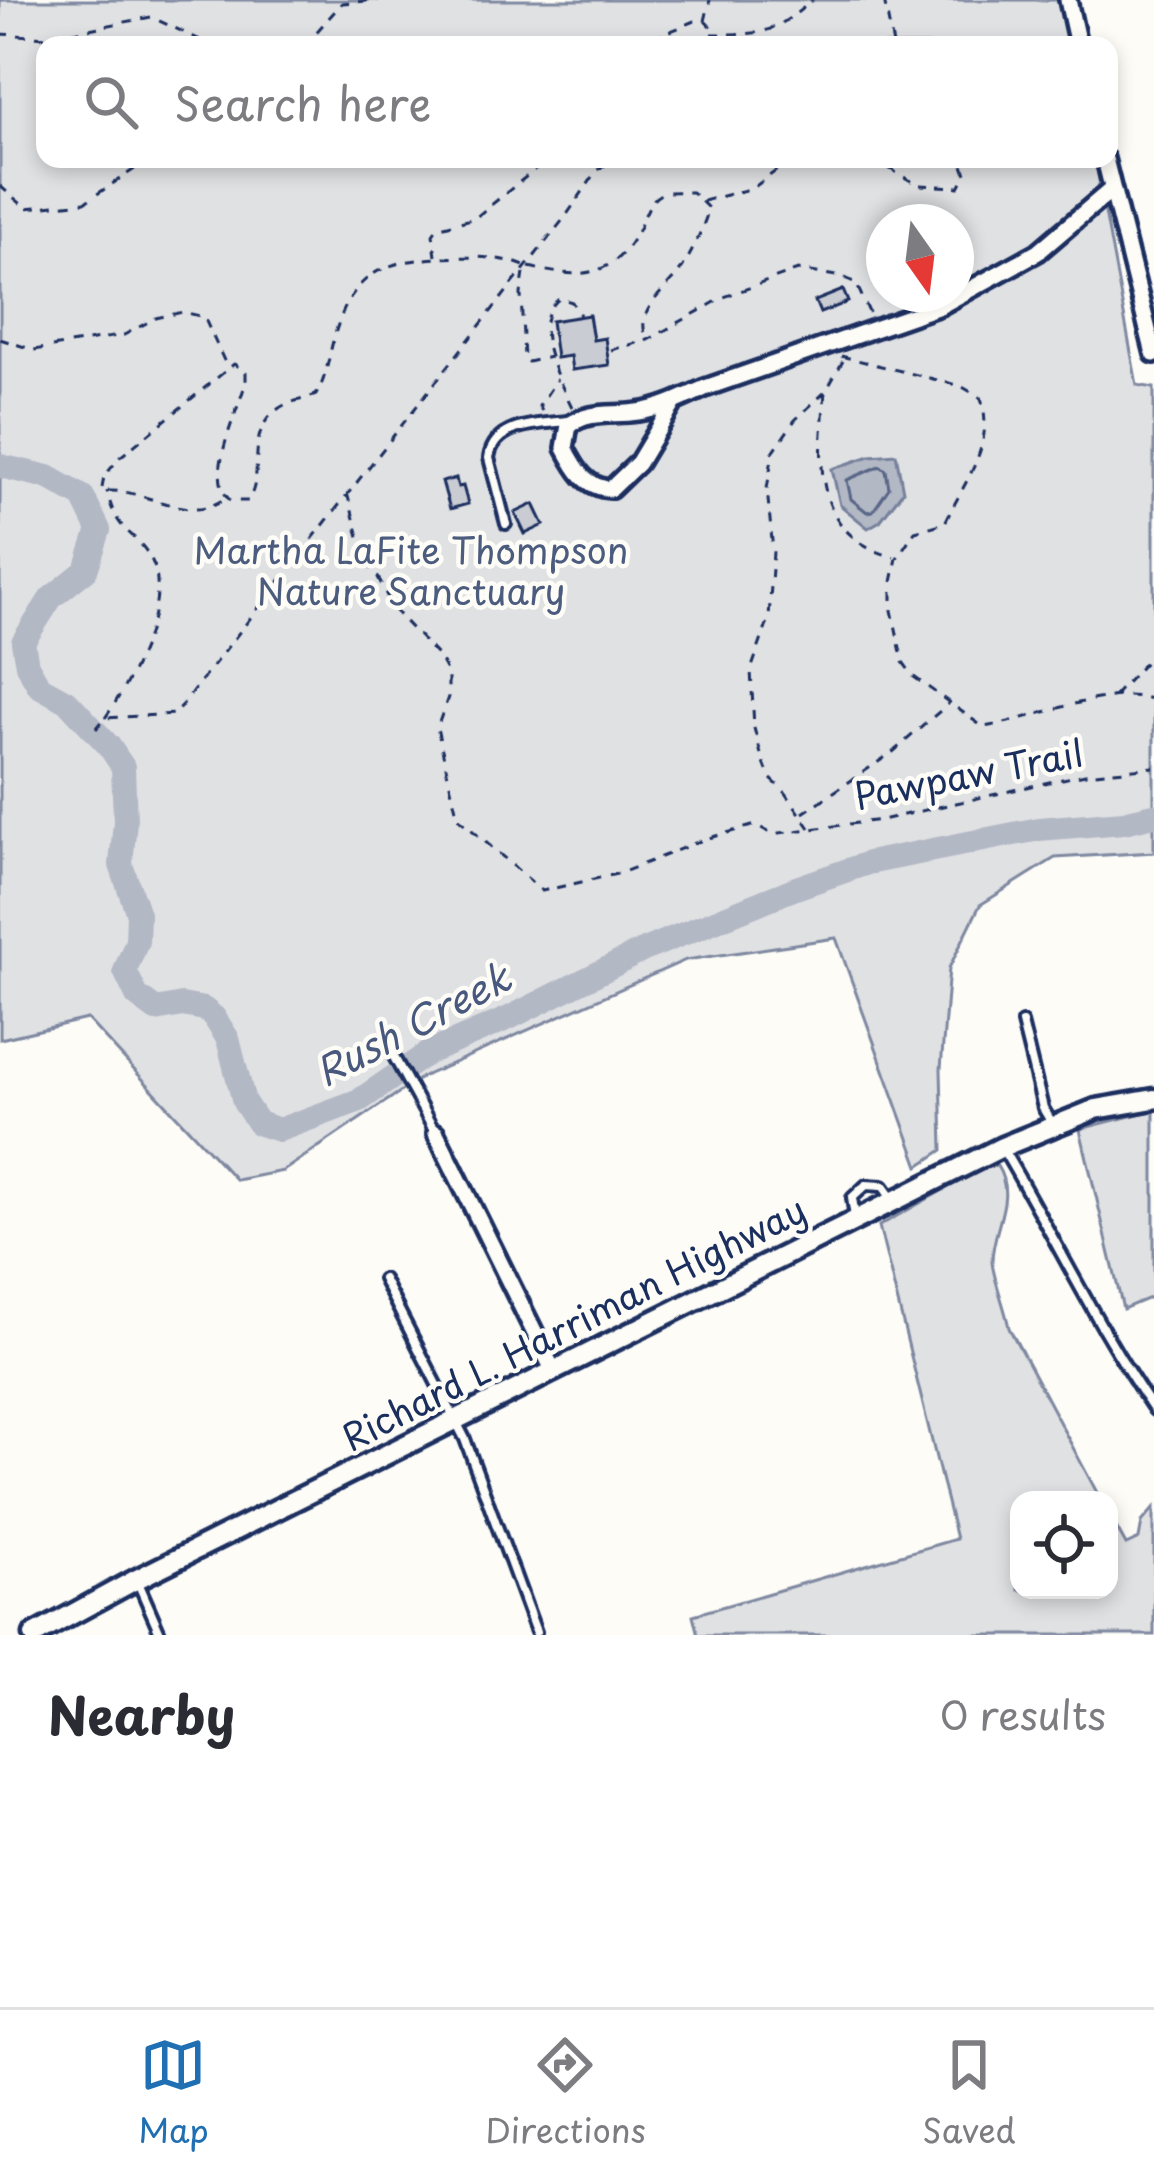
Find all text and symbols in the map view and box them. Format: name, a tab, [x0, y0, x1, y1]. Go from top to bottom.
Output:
search box	[36, 36, 1118, 168]
text: Search here	[174, 68, 431, 136]
icon: search	[78, 69, 144, 135]
north arrow	[866, 204, 974, 312]
park label: Martha LaFite Thompson Nature Sanctuary	[194, 522, 629, 617]
street label: Pawpaw Trail	[849, 724, 1088, 822]
water label: Rush Creek	[304, 945, 522, 1099]
street label: Richard L. Harriman Highway	[332, 1181, 814, 1463]
map controls	[1010, 1491, 1118, 1599]
button: locate	[1010, 1491, 1118, 1599]
text: Nearby	[48, 1675, 235, 1752]
text: 0 results	[940, 1684, 1106, 1743]
tab: Map	[138, 2032, 209, 2154]
tab: Directions	[485, 2032, 646, 2154]
tab: Saved	[922, 2032, 1016, 2154]

